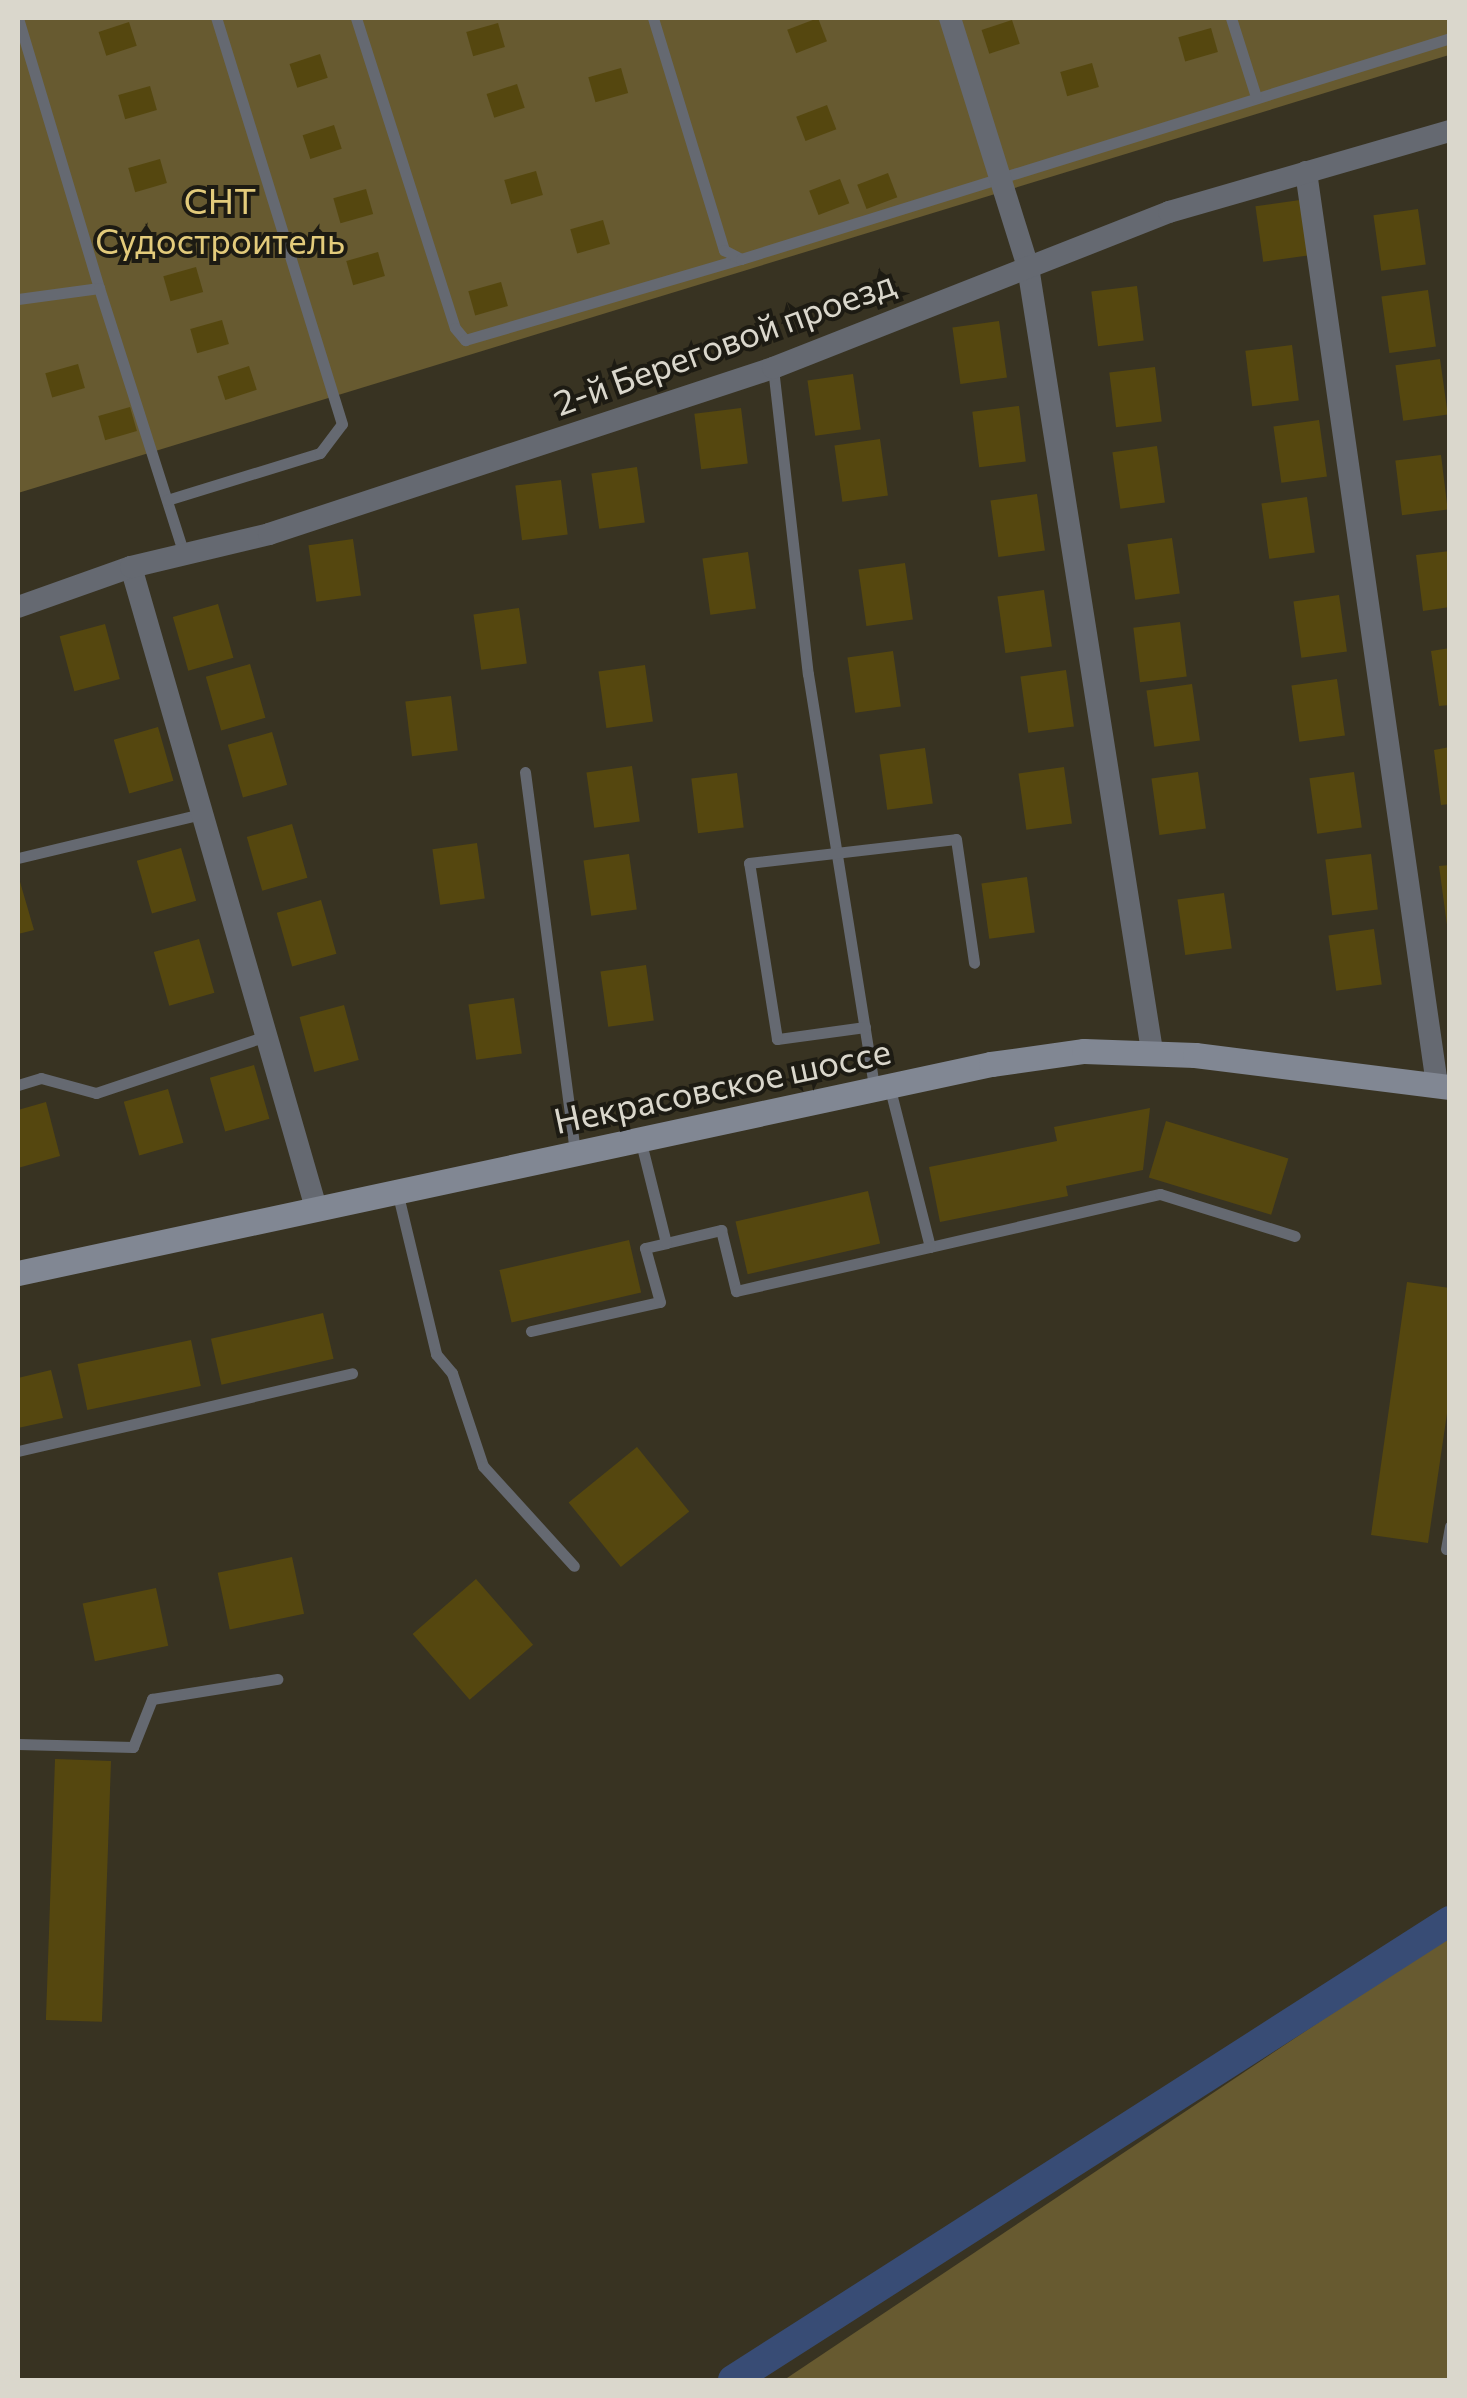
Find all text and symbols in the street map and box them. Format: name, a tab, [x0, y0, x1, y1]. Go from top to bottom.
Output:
park label: СНТ Судостроитель	[95, 179, 345, 261]
street label: 2-й Береговой проезд	[548, 261, 900, 423]
street label: Некрасовское шоссе	[550, 1029, 894, 1141]

